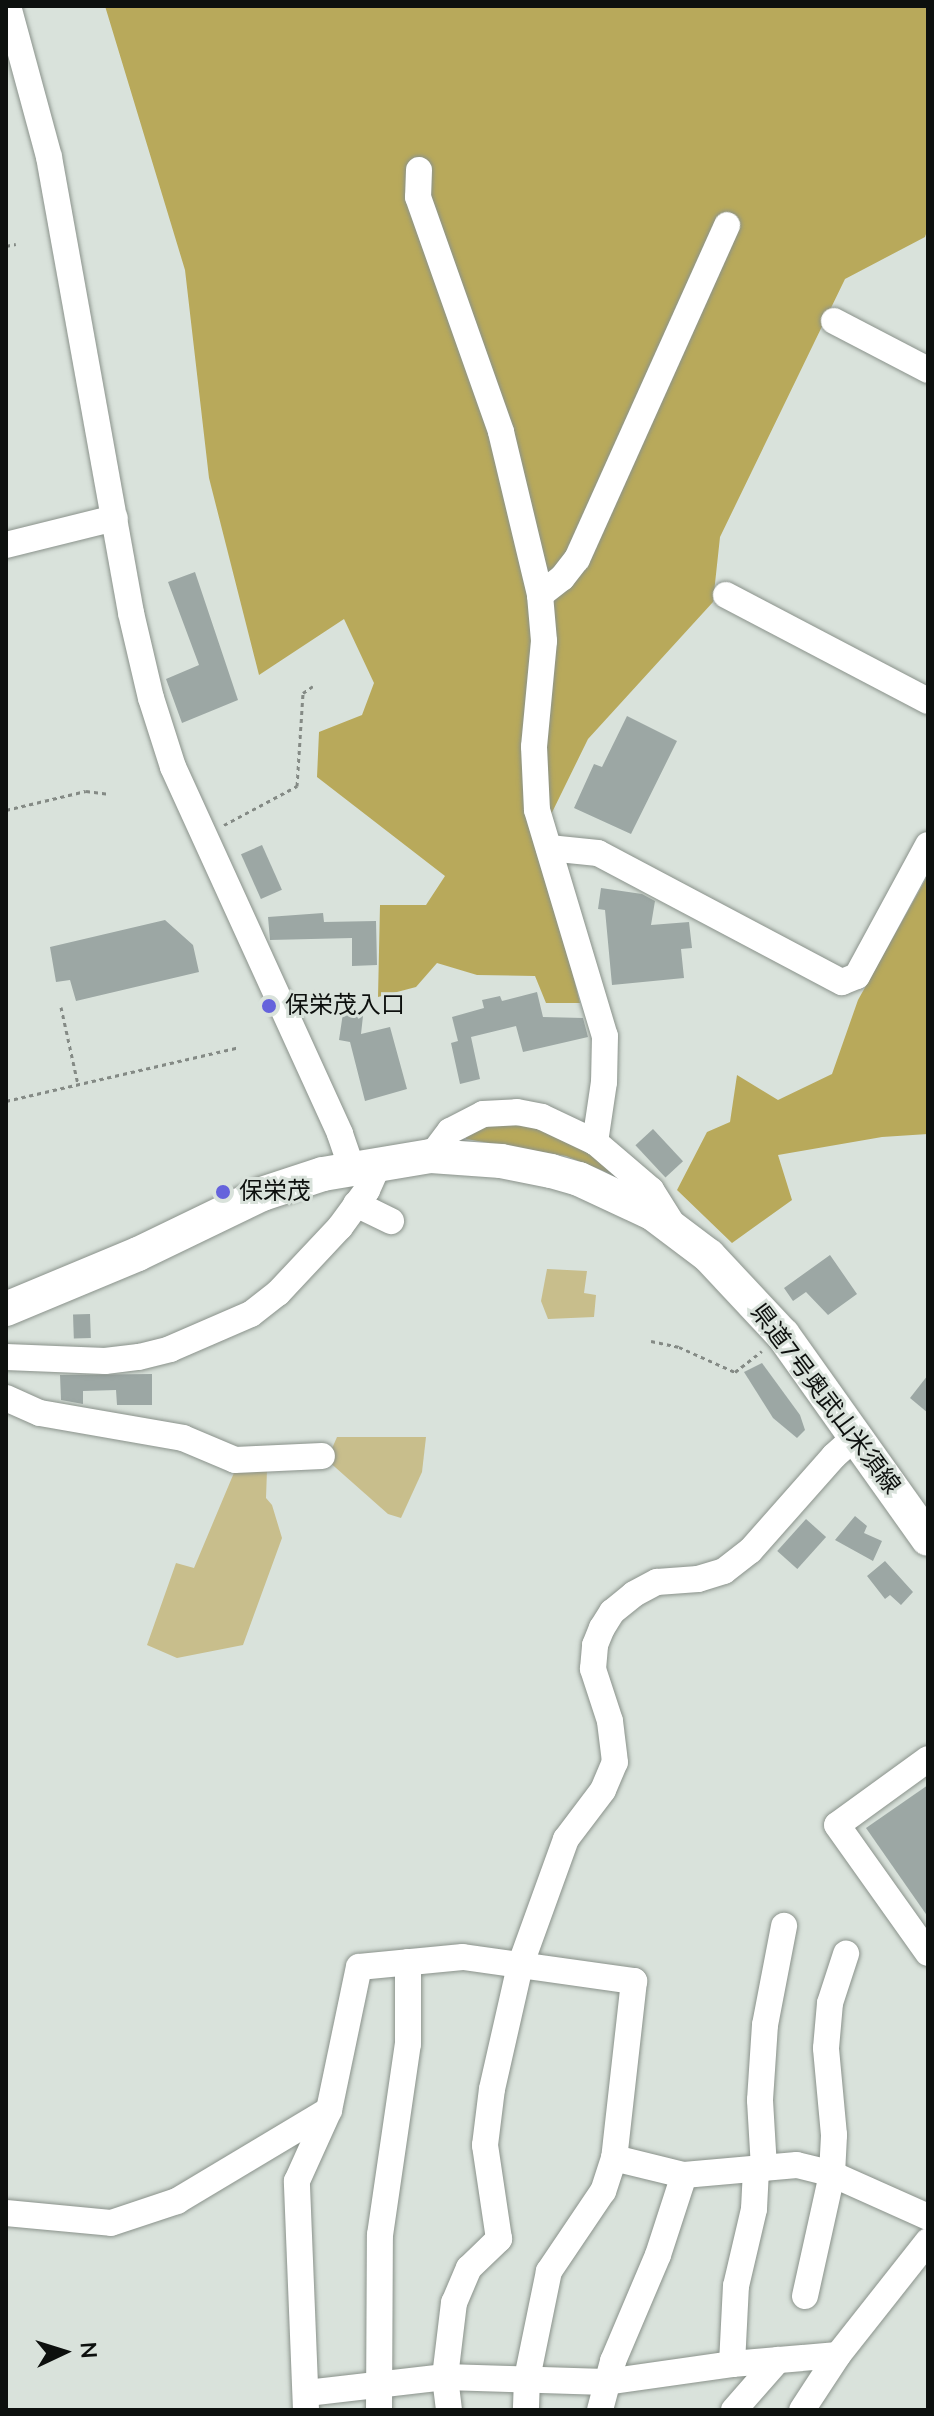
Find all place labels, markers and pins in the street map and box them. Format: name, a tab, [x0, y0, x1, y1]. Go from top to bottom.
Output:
place label: 保栄茂入口	[285, 992, 405, 1020]
marker: 保栄茂入口	[260, 997, 278, 1015]
place label: 保栄茂	[239, 1178, 311, 1206]
marker: 保栄茂	[214, 1183, 232, 1201]

